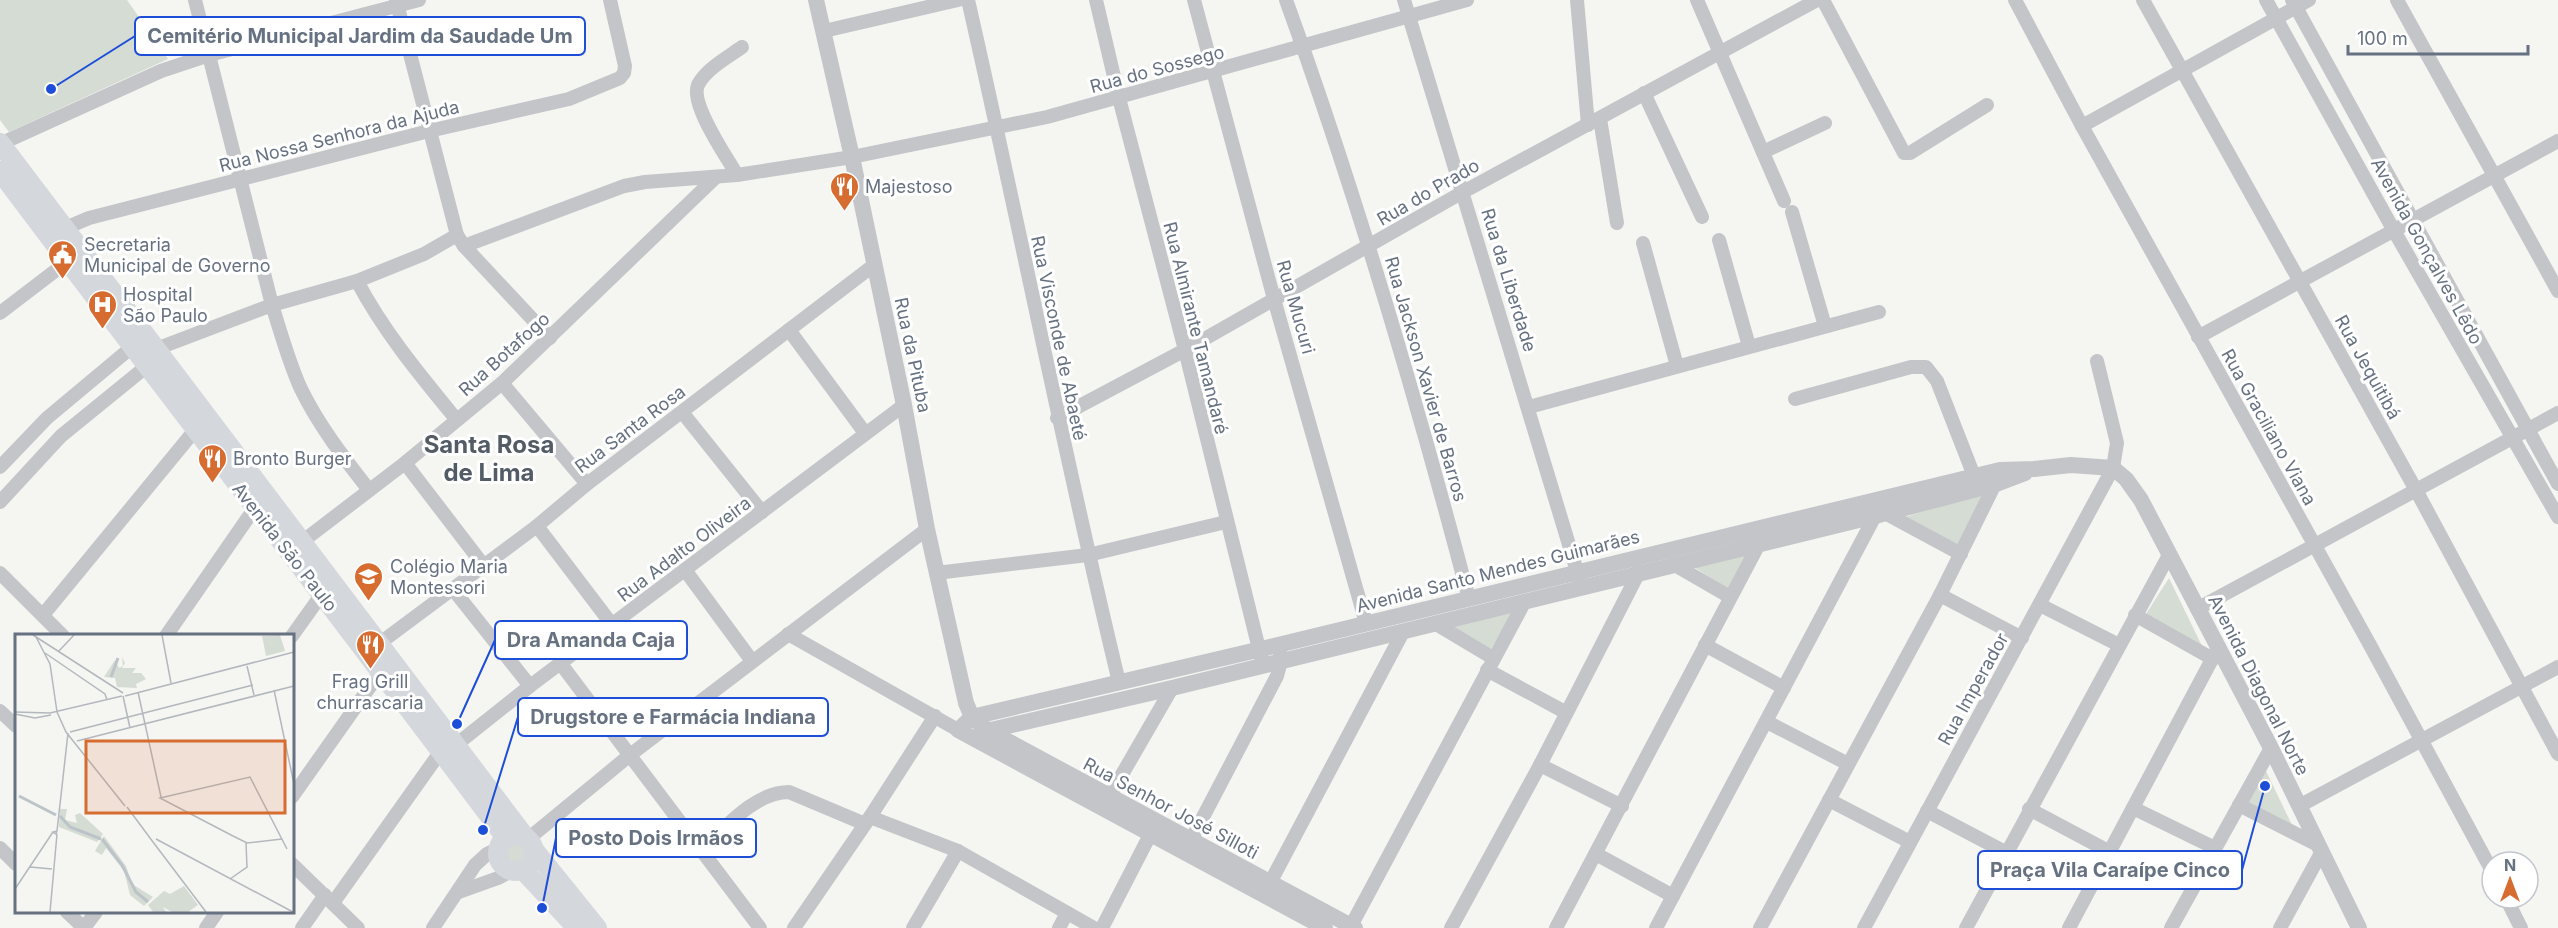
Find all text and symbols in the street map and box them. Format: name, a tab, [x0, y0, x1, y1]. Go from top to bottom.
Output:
callout: Cemitério Municipal Jardim da Saudade Um	[135, 17, 585, 55]
scale bar	[2348, 18, 2528, 56]
text: Cemitério Municipal Jardim da Saudade Um	[147, 24, 573, 48]
text: 100 m	[2357, 28, 2408, 49]
street label: Rua do Sossego	[1088, 41, 1226, 97]
street label: Rua Nossa Senhora da Ajuda	[217, 96, 461, 176]
street label: Rua do Prado	[1373, 154, 1483, 230]
street label: Avenida Gonçalves Lêdo	[2367, 154, 2487, 348]
restaurant icon: Majestoso	[828, 170, 860, 212]
place label: Majestoso	[865, 176, 953, 197]
street label: Rua da Liberdade	[1477, 206, 1541, 354]
street label: Rua Almirante Tamandaré	[1159, 220, 1233, 436]
place label: Secretaria Municipal de Governo	[84, 234, 270, 276]
street label: Rua Visconde de Abaeté	[1027, 234, 1091, 442]
public building icon: Secretaria Municipal de Governo	[47, 238, 79, 280]
street label: Rua Jackson Xavier de Barros	[1381, 254, 1471, 504]
street label: Rua Mucuri	[1273, 258, 1319, 356]
place label: Hospital São Paulo	[123, 284, 208, 326]
hospital icon: Hospital São Paulo	[86, 288, 118, 330]
street label: Rua da Pituba	[891, 295, 935, 415]
street label: Rua Botafogo	[454, 308, 554, 400]
street label: Rua Jequitibá	[2331, 311, 2405, 423]
street label: Rua Graciliano Viana	[2217, 345, 2321, 509]
street label: Rua Santa Rosa	[571, 381, 689, 477]
district label: Santa Rosa de Lima	[424, 430, 554, 487]
restaurant icon: Bronto Burger	[196, 442, 228, 484]
place label: Bronto Burger	[233, 448, 352, 469]
street label: Avenida São Paulo	[228, 478, 342, 616]
street label: Rua Adalto Oliveira	[613, 492, 755, 606]
street label: Avenida Santo Mendes Guimarães	[1354, 526, 1642, 616]
place label: Colégio Maria Montessori	[390, 556, 508, 598]
school or university icon: Colégio Maria Montessori	[353, 560, 385, 602]
street label: Avenida Diagonal Norte	[2204, 591, 2314, 779]
callout: Dra Amanda Caja	[495, 621, 687, 659]
restaurant icon: Frag Grill churrascaria	[354, 628, 386, 670]
text: Dra Amanda Caja	[507, 628, 675, 652]
street label: Rua Imperador	[1934, 629, 2013, 749]
inset map	[15, 634, 294, 913]
place label: Frag Grill churrascaria	[316, 671, 424, 713]
callout: Drugstore e Farmácia Indiana	[518, 698, 828, 736]
text: Drugstore e Farmácia Indiana	[530, 705, 816, 729]
street label: Rua Senhor José Silloti	[1080, 753, 1262, 863]
callout: Posto Dois Irmãos	[556, 819, 756, 857]
text: Posto Dois Irmãos	[568, 826, 744, 850]
north arrow	[2480, 850, 2540, 910]
callout: Praça Vila Caraípe Cinco	[1978, 851, 2242, 889]
text: N	[2504, 855, 2516, 875]
text: Praça Vila Caraípe Cinco	[1990, 858, 2230, 882]

